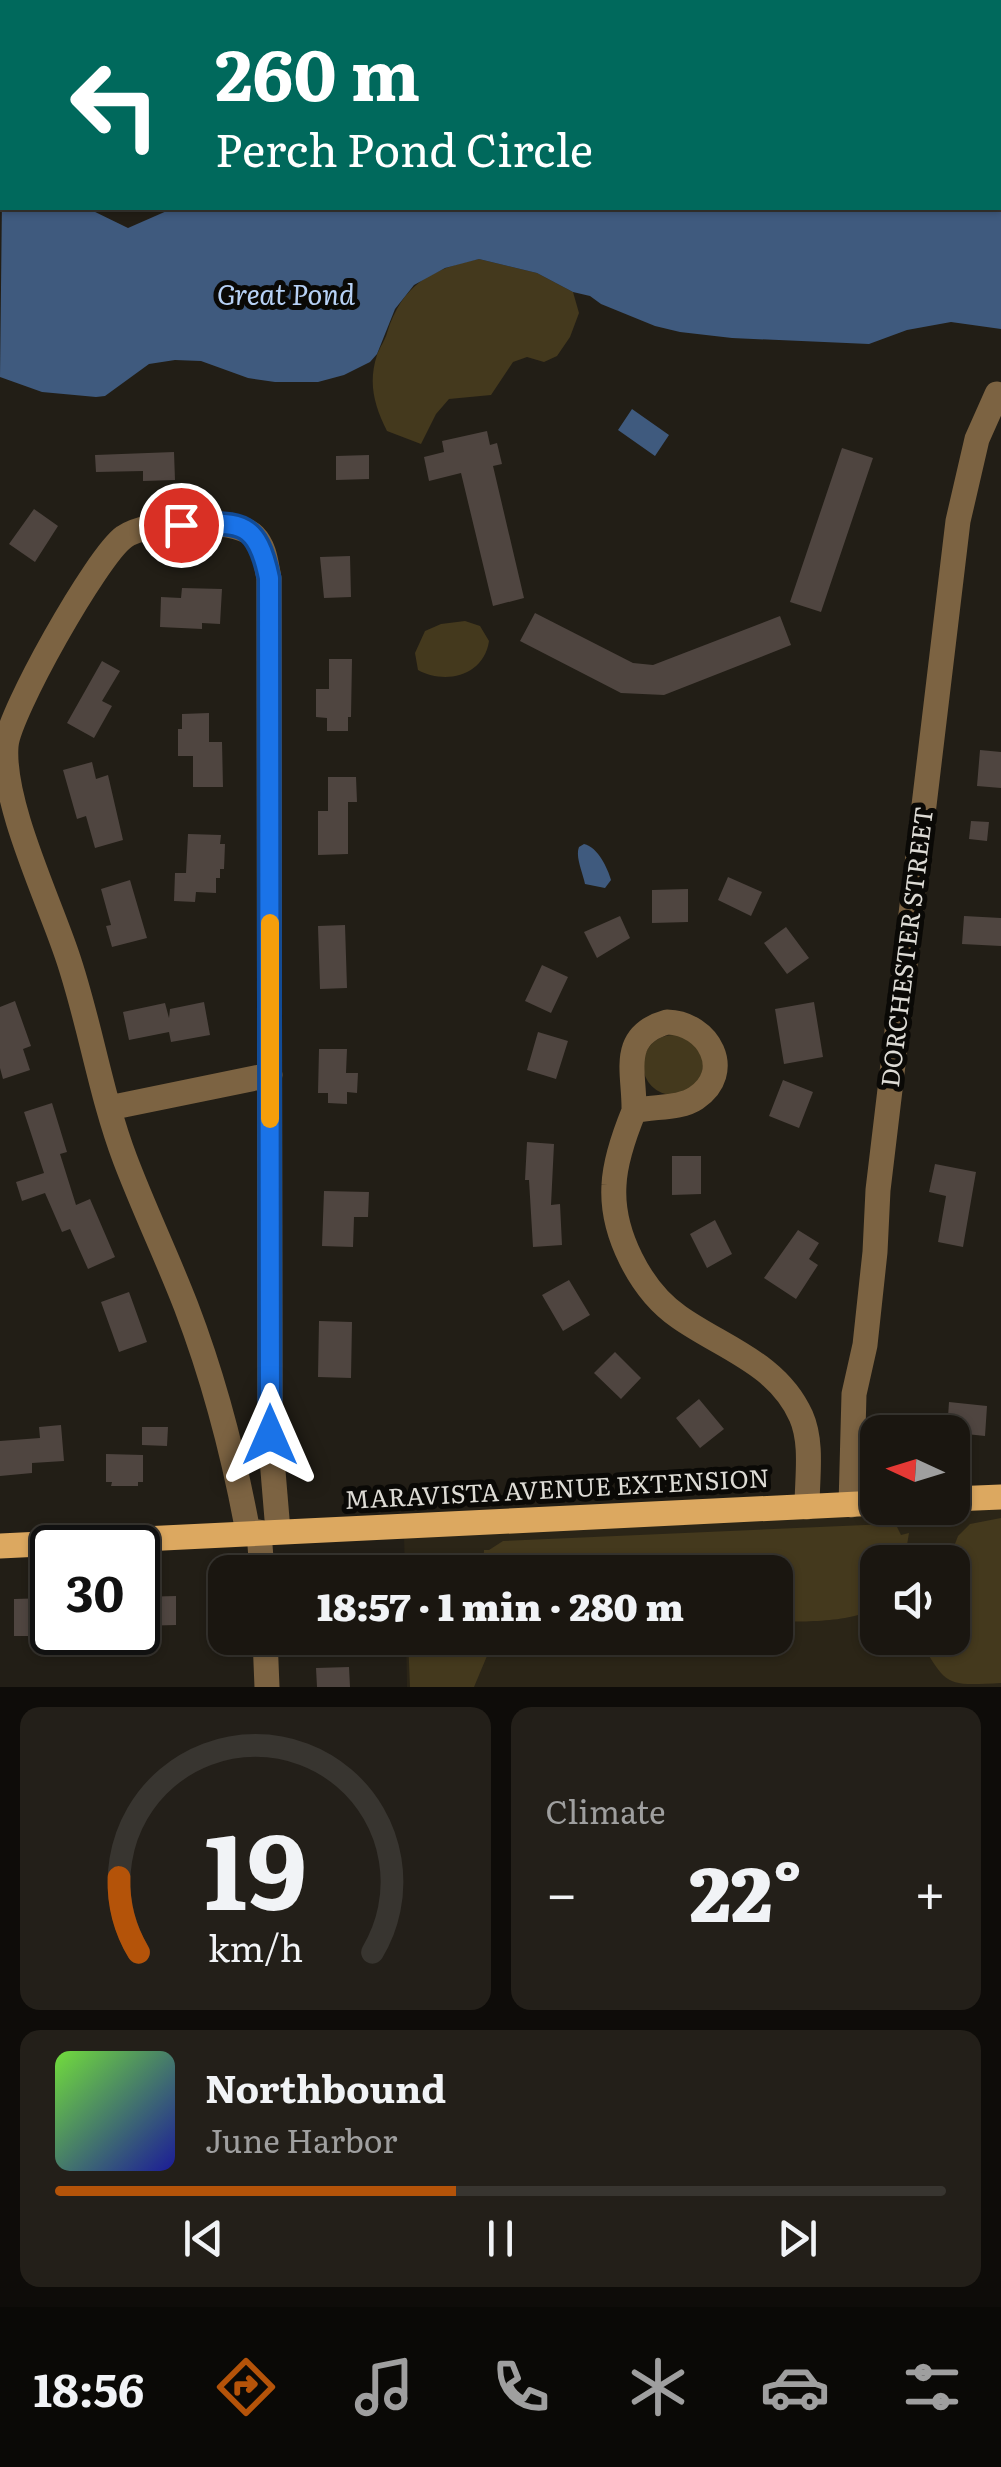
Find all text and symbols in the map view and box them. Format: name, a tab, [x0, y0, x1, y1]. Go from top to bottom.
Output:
text: 260 m	[215, 19, 420, 123]
icon: left	[50, 40, 180, 170]
text: Perch Pond Circle	[215, 114, 593, 181]
water label: Great Pond	[217, 272, 355, 314]
pin	[139, 483, 224, 568]
icon: arrive	[154, 498, 209, 553]
street label: DORCHESTER STREET	[870, 804, 941, 1089]
position arrow	[218, 1383, 322, 1487]
north arrow	[860, 1415, 970, 1525]
map controls	[860, 1415, 970, 1655]
street label: MARAVISTA AVENUE EXTENSION	[344, 1458, 770, 1517]
speed limit sign: 30	[30, 1525, 160, 1655]
button: sound	[860, 1545, 970, 1655]
text: 18:57 · 1 min · 280 m	[317, 1576, 684, 1633]
text: Climate	[546, 1786, 666, 1834]
text: 19	[204, 1788, 307, 1942]
text: 22°	[689, 1834, 802, 1945]
text: −	[546, 1849, 578, 1931]
text: +	[914, 1849, 946, 1931]
text: km/h	[208, 1920, 303, 1973]
text: Northbound	[205, 2058, 446, 2115]
text: June Harbor	[205, 2115, 397, 2163]
icon: previous	[176, 2211, 231, 2266]
icon: pause	[473, 2211, 528, 2266]
icon: next	[770, 2211, 825, 2266]
icon: directions	[211, 2352, 281, 2422]
icon: music	[349, 2352, 419, 2422]
icon: phone	[486, 2352, 556, 2422]
icon: climate	[623, 2352, 693, 2422]
icon: car	[760, 2352, 830, 2422]
icon: filters	[897, 2352, 967, 2422]
text: 18:56	[34, 2354, 144, 2421]

